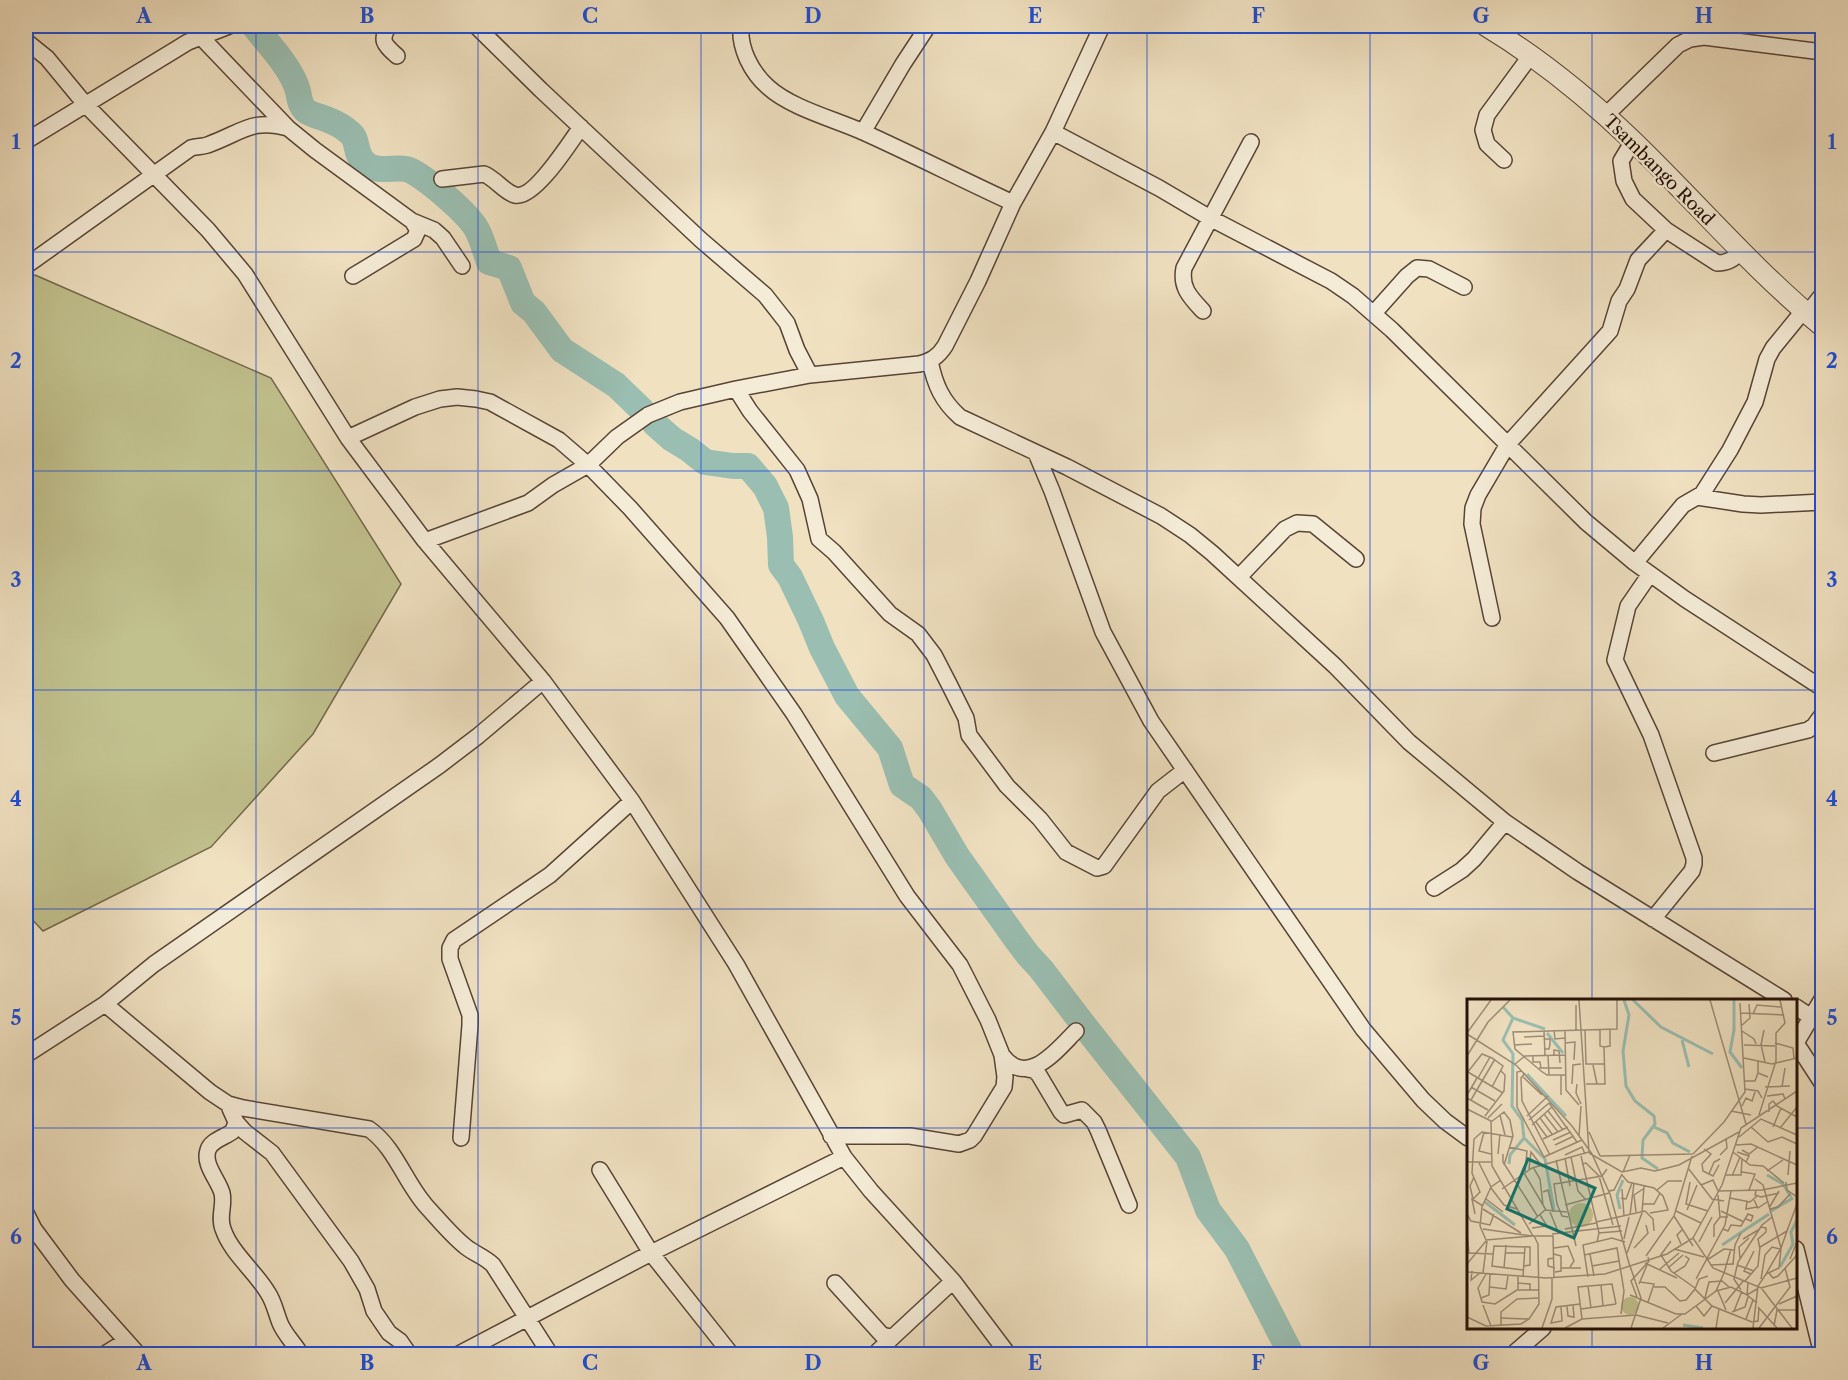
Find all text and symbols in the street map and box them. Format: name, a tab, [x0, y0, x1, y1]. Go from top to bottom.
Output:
text: A	[135, 4, 152, 28]
text: B	[360, 4, 375, 28]
text: C	[582, 4, 598, 28]
text: D	[804, 4, 822, 28]
text: E	[1028, 4, 1042, 28]
text: F	[1251, 4, 1265, 28]
text: G	[1473, 4, 1490, 28]
text: H	[1695, 4, 1713, 28]
street label: Tsambango Road	[1599, 110, 1719, 230]
text: 1	[12, 130, 21, 154]
text: 1	[1828, 130, 1837, 154]
text: 2	[10, 349, 22, 373]
text: 2	[1826, 349, 1838, 373]
text: 3	[10, 568, 22, 592]
text: 3	[1826, 568, 1838, 592]
text: 4	[10, 787, 22, 811]
text: 4	[1826, 787, 1838, 811]
inset map	[1467, 999, 1797, 1329]
text: 5	[10, 1006, 22, 1030]
text: 5	[1826, 1006, 1838, 1030]
text: 6	[10, 1225, 22, 1249]
text: 6	[1826, 1225, 1838, 1249]
text: A	[135, 1351, 152, 1375]
text: B	[360, 1351, 375, 1375]
text: C	[582, 1351, 598, 1375]
text: D	[804, 1351, 822, 1375]
text: E	[1028, 1351, 1042, 1375]
text: F	[1251, 1351, 1265, 1375]
text: G	[1473, 1351, 1490, 1375]
text: H	[1695, 1351, 1713, 1375]

